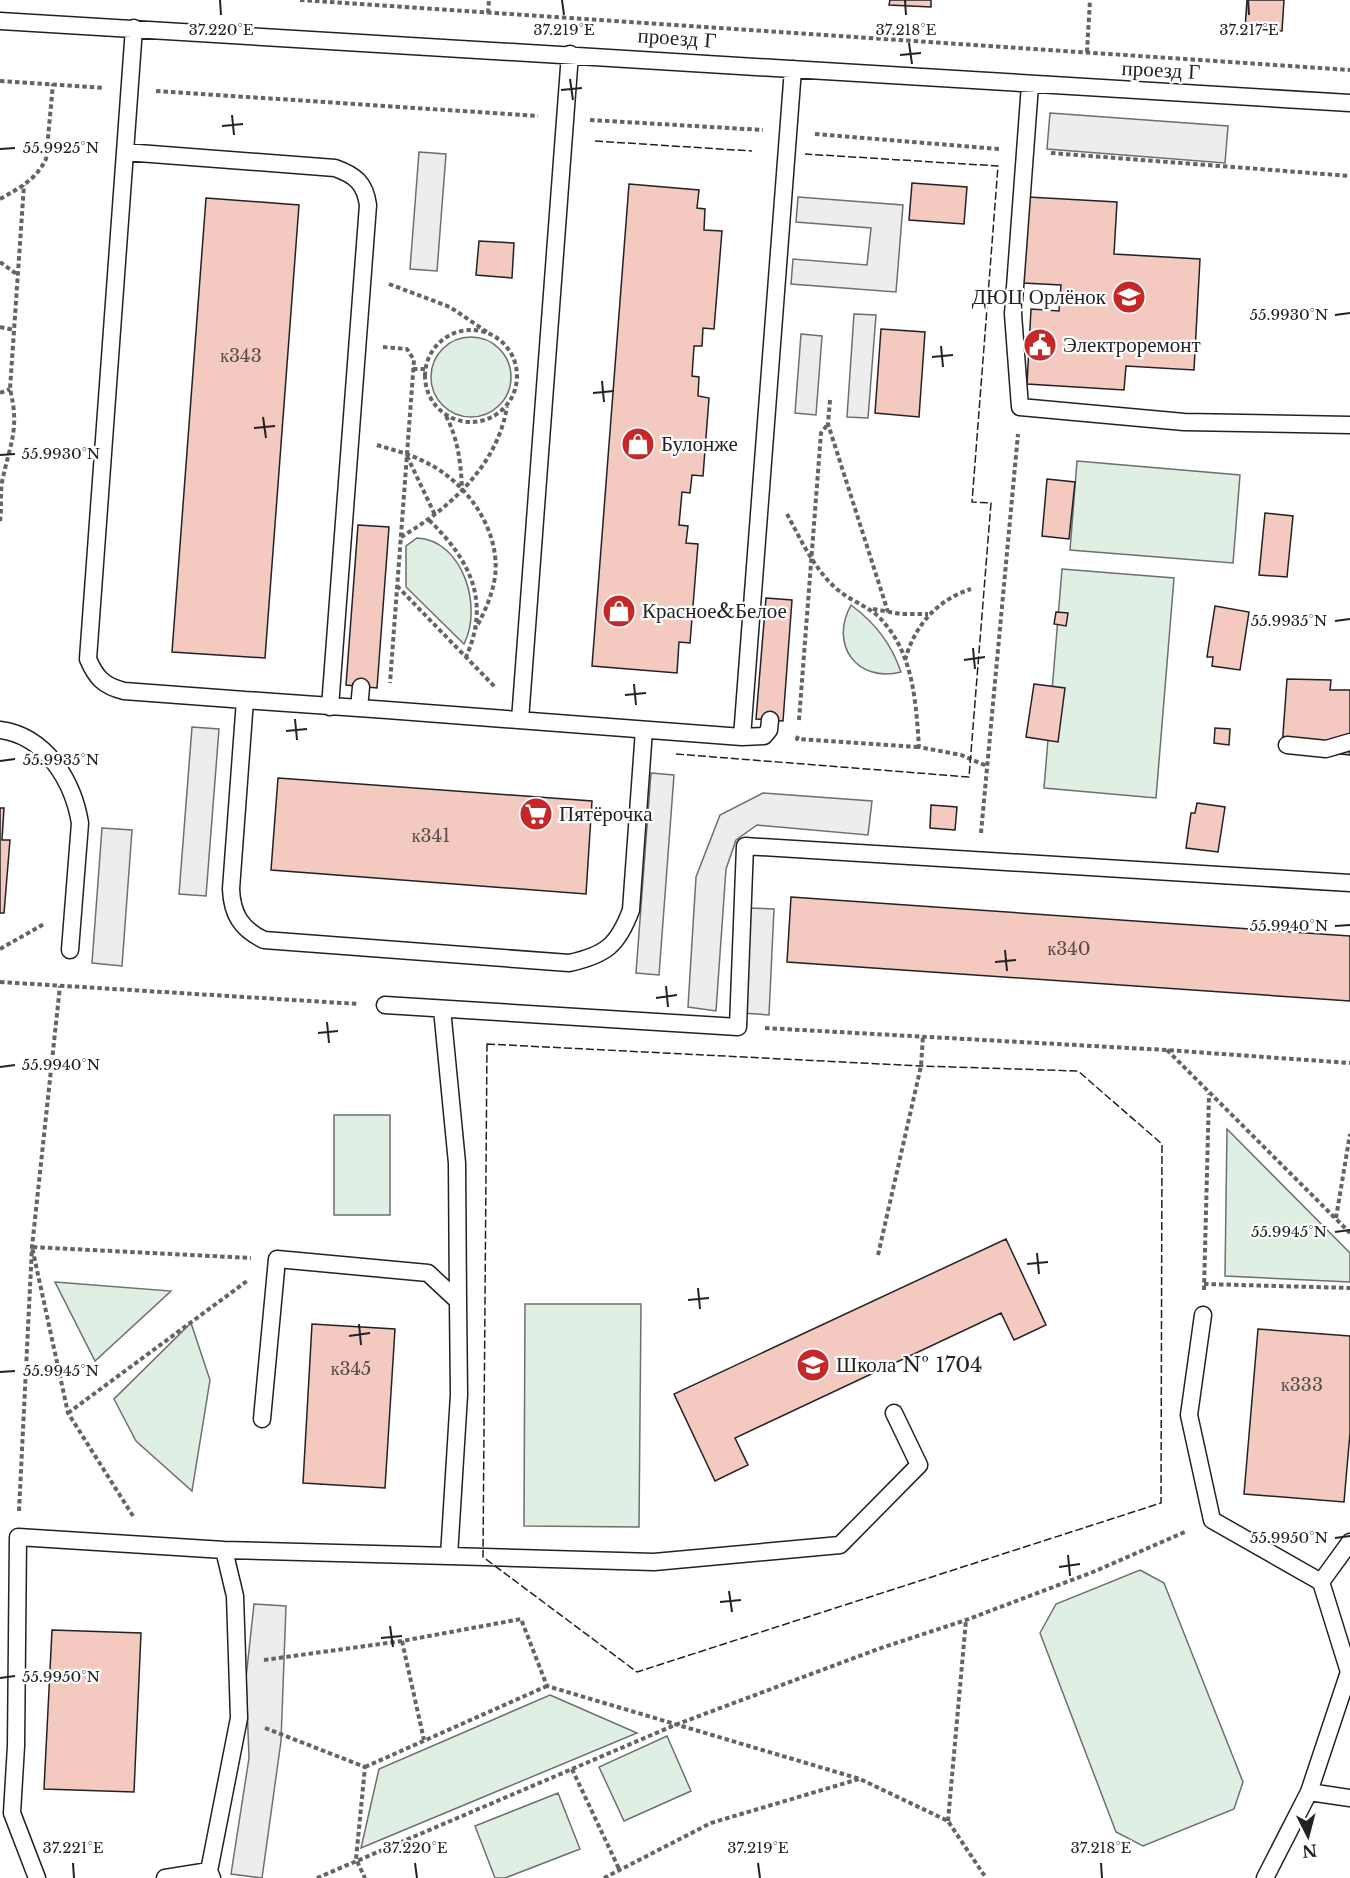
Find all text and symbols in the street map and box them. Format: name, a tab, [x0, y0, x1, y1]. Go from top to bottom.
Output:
text: 37.220°E	[188, 20, 254, 39]
text: 37.219°E	[533, 20, 595, 39]
text: 37.218°E	[876, 20, 937, 39]
text: 37.217°E	[1219, 20, 1279, 39]
street label: проезд Г	[637, 22, 717, 54]
street label: проезд Г	[1121, 55, 1201, 85]
text: 55.9925°N	[23, 138, 99, 157]
school or university icon: ДЮЦ Орлёнок	[1111, 279, 1147, 315]
place label: ДЮЦ Орлёнок	[972, 284, 1107, 310]
text: 55.9930°N	[1250, 305, 1328, 324]
public building icon: Электроремонт	[1022, 327, 1058, 363]
place label: Электроремонт	[1063, 332, 1201, 358]
house number: к343	[220, 345, 262, 367]
shop icon: Булонже	[620, 426, 656, 462]
place label: Булонже	[661, 431, 738, 457]
text: 55.9930°N	[22, 444, 100, 463]
shop icon: Красное&Белое	[601, 593, 637, 629]
place label: Красное&Белое	[642, 598, 787, 624]
text: 55.9935°N	[1251, 611, 1327, 630]
text: 55.9935°N	[23, 750, 99, 769]
supermarket icon: Пятёрочка	[518, 796, 554, 832]
place label: Пятёрочка	[559, 801, 653, 827]
house number: к341	[412, 825, 450, 847]
text: 55.9940°N	[1250, 916, 1328, 935]
house number: к340	[1047, 938, 1091, 960]
text: 55.9940°N	[22, 1055, 100, 1074]
text: 55.9945°N	[1251, 1222, 1327, 1241]
school or university icon: Школа № 1704	[795, 1347, 831, 1383]
place label: Школа № 1704	[836, 1352, 983, 1378]
house number: к345	[331, 1358, 371, 1380]
text: 55.9945°N	[23, 1361, 99, 1380]
house number: к333	[1281, 1374, 1323, 1396]
text: 55.9950°N	[1250, 1528, 1328, 1547]
text: 55.9950°N	[22, 1667, 100, 1686]
north arrow	[1278, 1806, 1338, 1866]
text: 37.221°E	[42, 1838, 104, 1857]
text: 37.220°E	[382, 1838, 448, 1857]
text: 37.219°E	[727, 1838, 789, 1857]
text: 37.218°E	[1071, 1838, 1132, 1857]
text: N	[1301, 1840, 1318, 1862]

